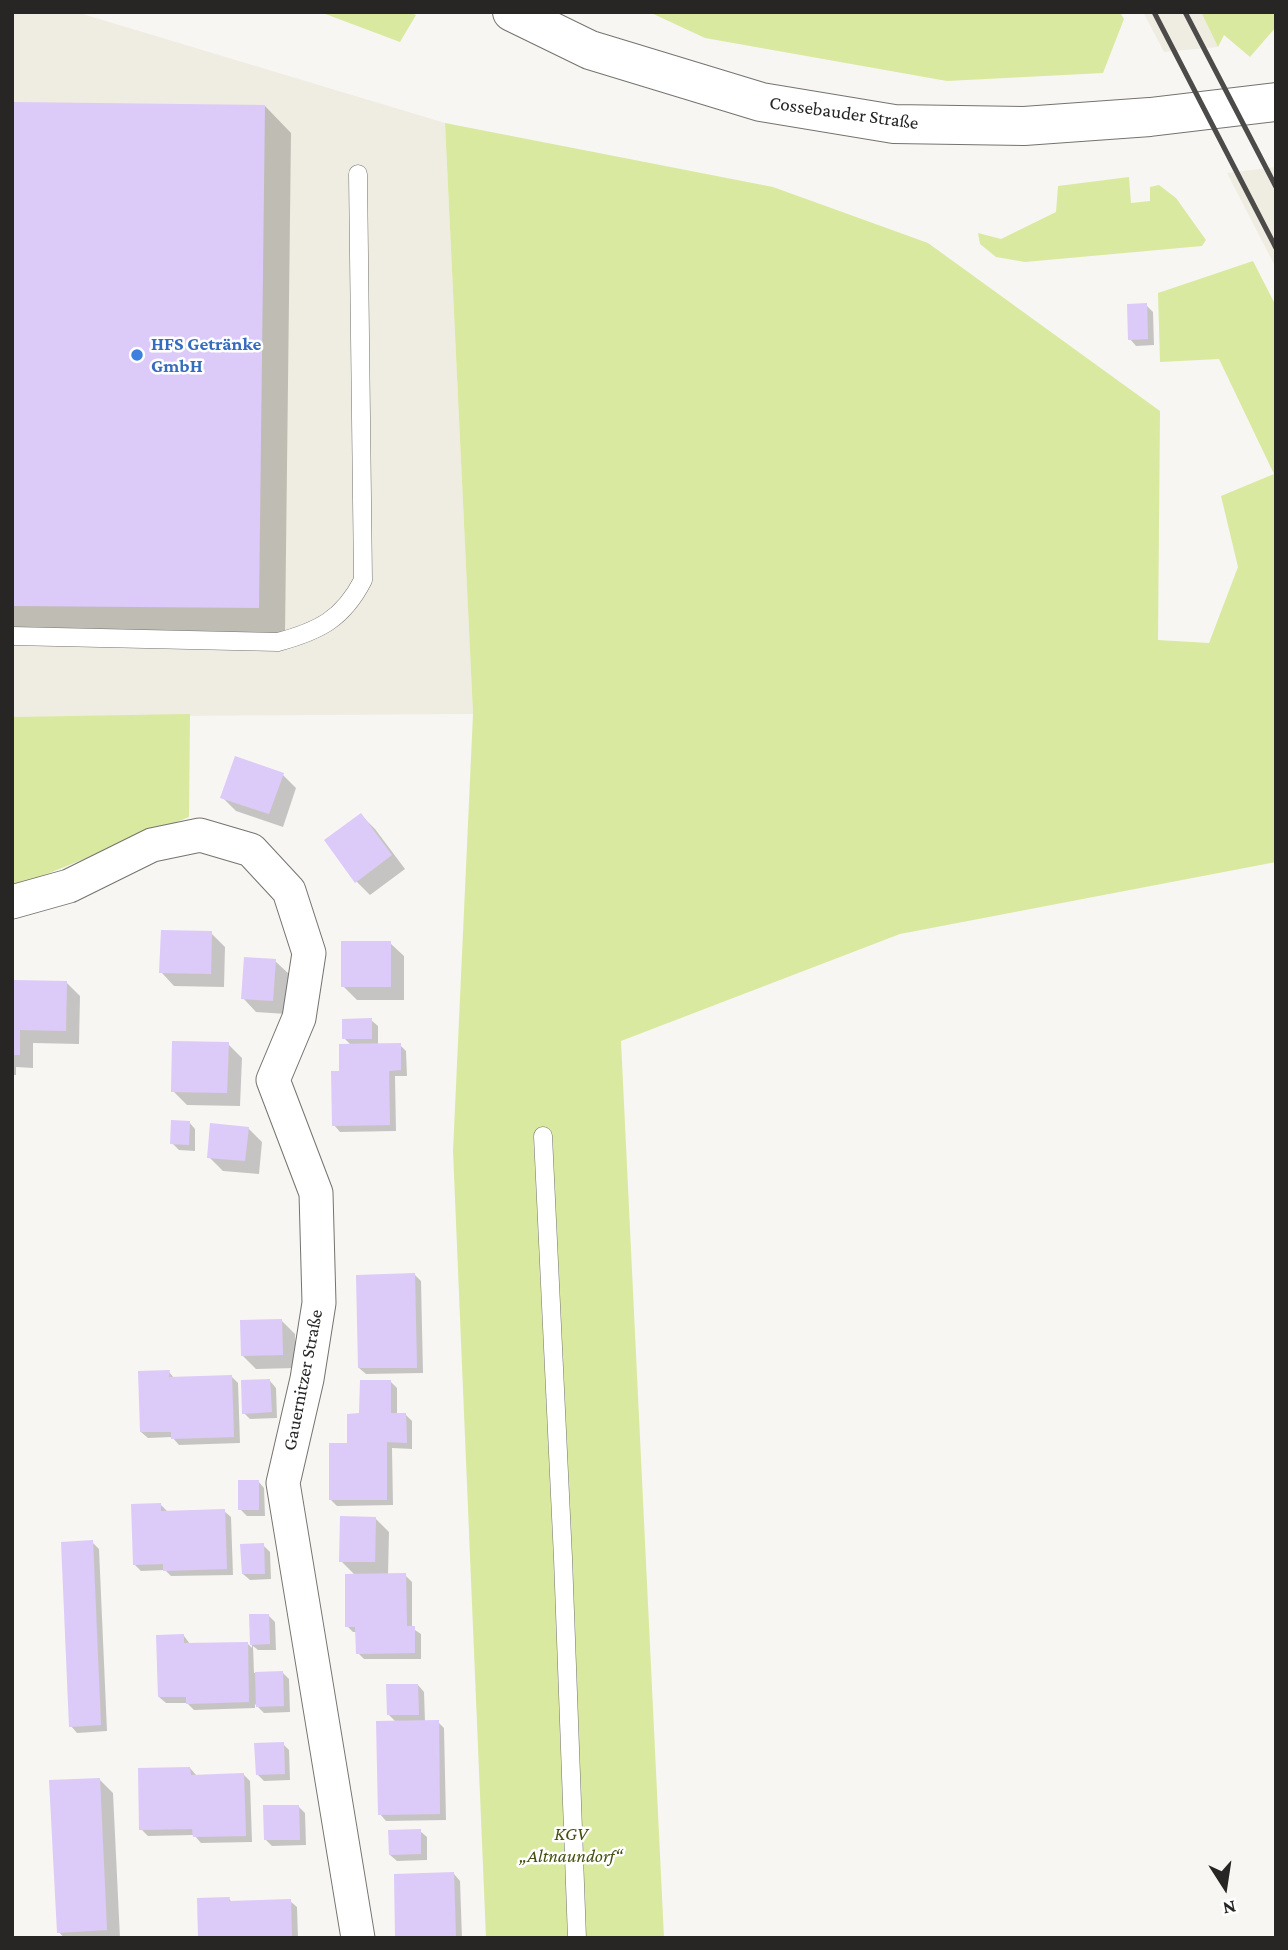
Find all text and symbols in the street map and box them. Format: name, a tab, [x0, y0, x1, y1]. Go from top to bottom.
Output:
street label: Cossebauder Straße	[768, 91, 920, 135]
place label: HFS Getränke GmbH	[151, 333, 261, 377]
marker: HFS Getränke GmbH	[129, 347, 145, 363]
street label: Gauernitzer Straße	[278, 1307, 328, 1453]
park label: KGV „Altnaundorf“	[519, 1823, 623, 1867]
north arrow	[1190, 1852, 1260, 1922]
text: N	[1221, 1896, 1238, 1920]

